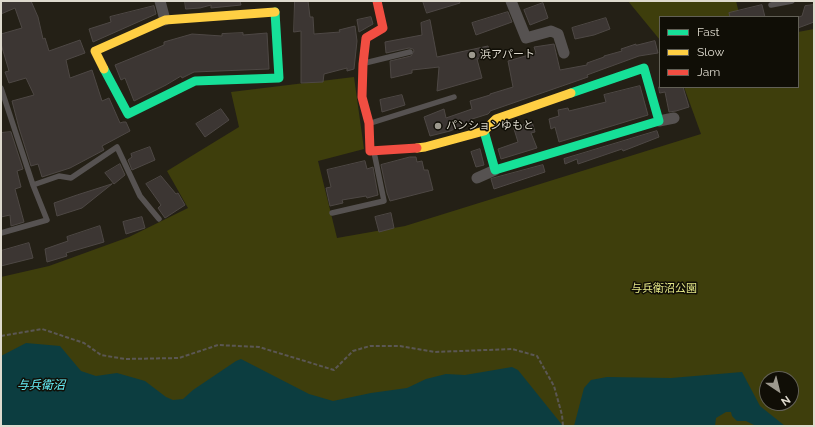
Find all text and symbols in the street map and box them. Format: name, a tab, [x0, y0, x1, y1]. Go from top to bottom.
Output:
legend	[659, 16, 799, 88]
text: Fast	[697, 25, 720, 39]
text: Slow	[697, 45, 724, 59]
place label: 浜アパート	[480, 48, 535, 62]
marker: 浜アパート	[467, 50, 477, 60]
text: Jam	[697, 65, 720, 79]
place label: パンションゆもと	[446, 119, 534, 133]
marker: パンションゆもと	[433, 121, 443, 131]
park label: 与兵衛沼公園	[631, 282, 697, 296]
north arrow	[759, 371, 799, 411]
water label: 与兵衛沼	[17, 378, 65, 392]
text: N	[778, 393, 793, 408]

